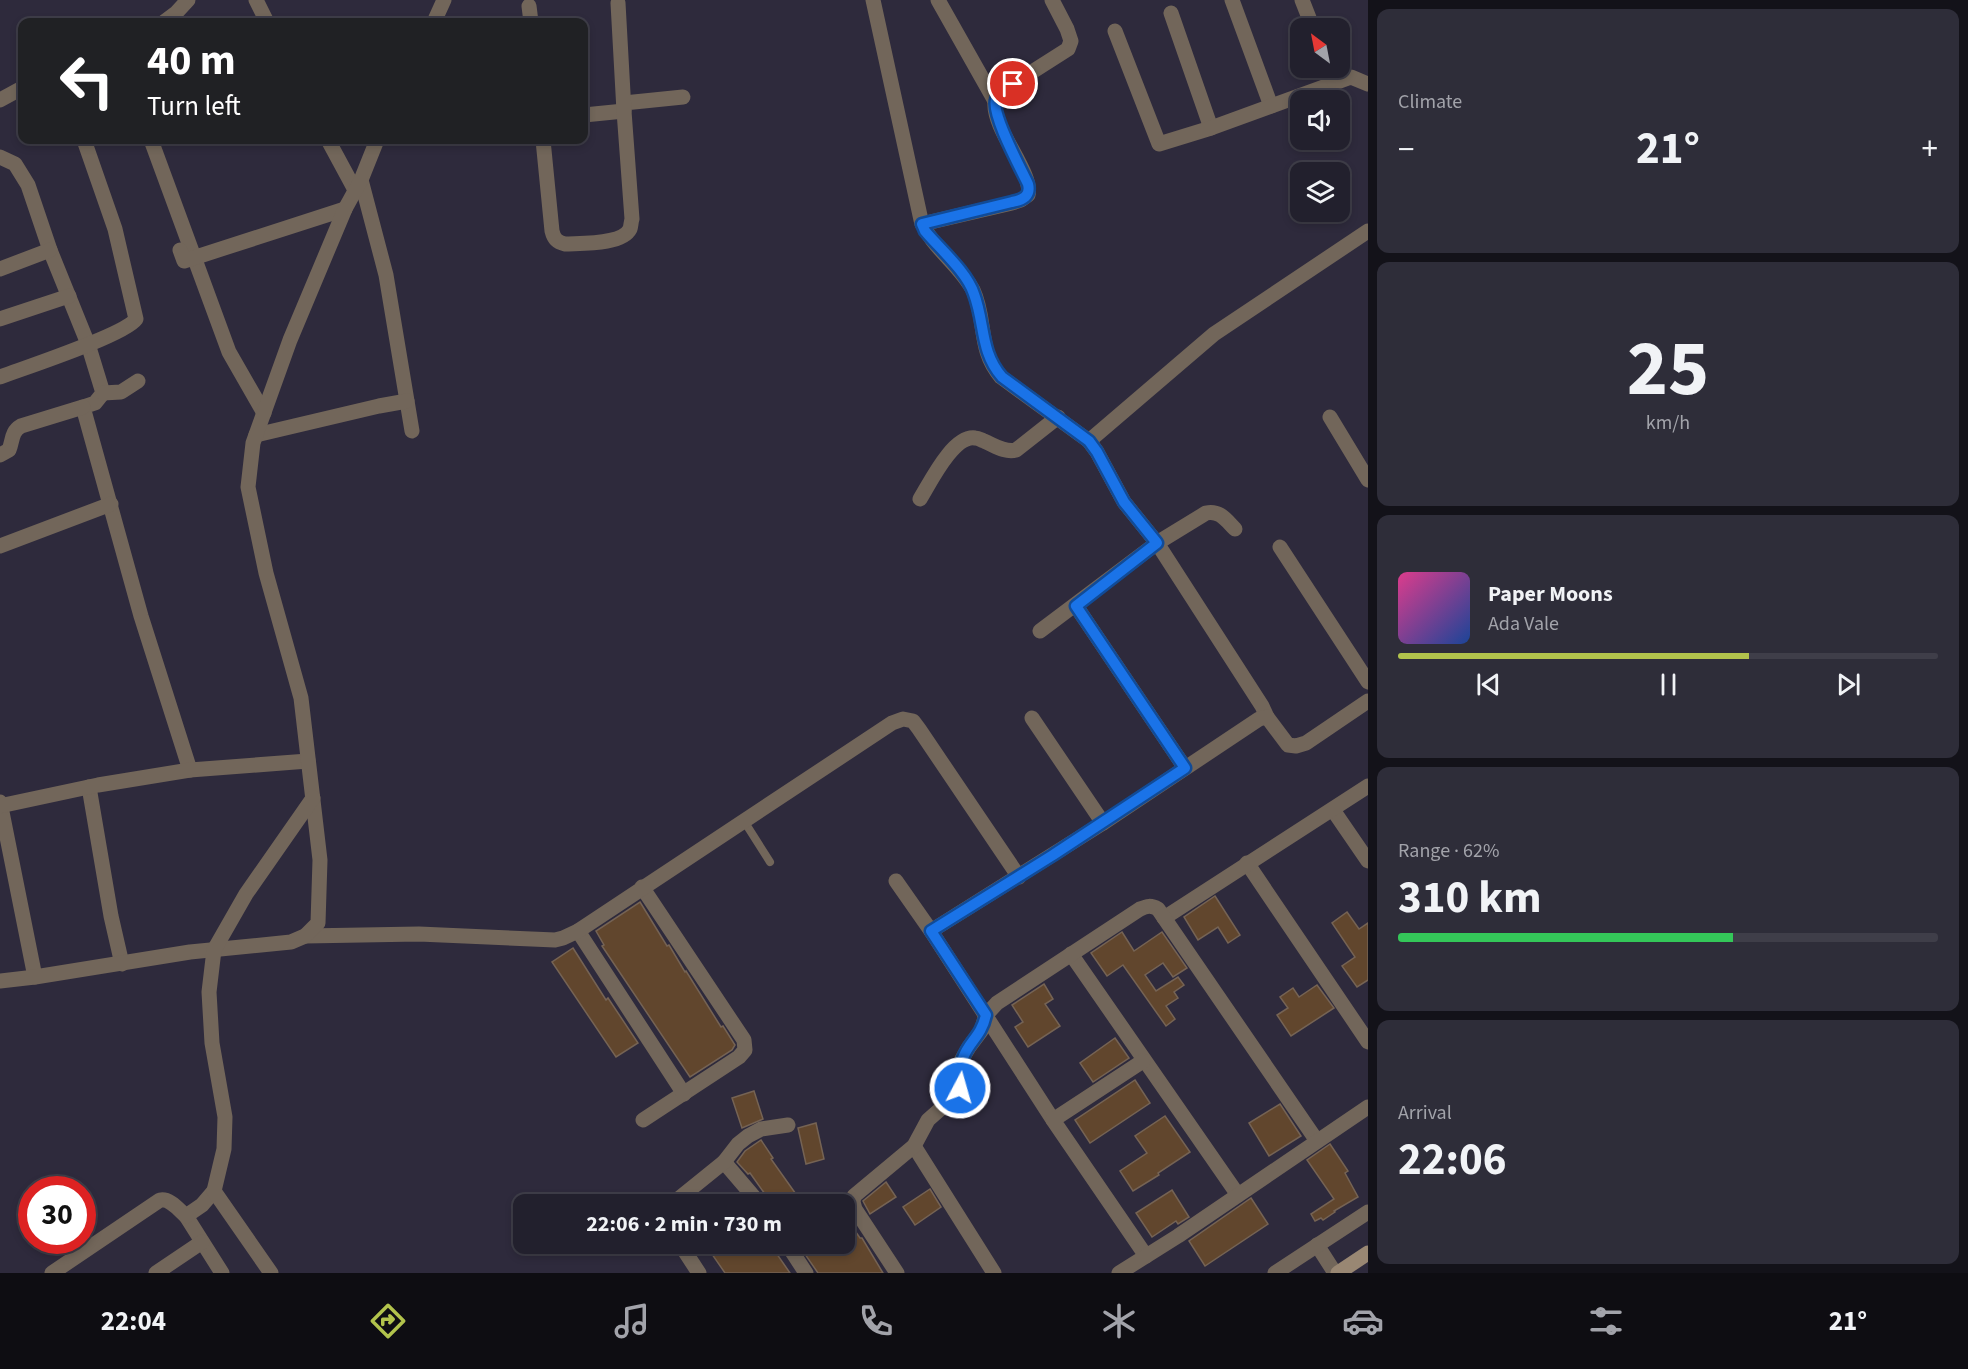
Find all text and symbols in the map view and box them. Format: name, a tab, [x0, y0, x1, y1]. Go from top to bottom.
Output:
north arrow	[1290, 18, 1350, 78]
map controls	[1290, 18, 1350, 222]
text: 40 m	[147, 31, 236, 91]
icon: left	[48, 42, 126, 120]
pin	[987, 58, 1038, 109]
icon: arrive	[996, 67, 1029, 100]
text: Turn left	[147, 87, 241, 126]
text: Climate	[1398, 88, 1462, 116]
button: sound	[1290, 90, 1350, 150]
text: 21°	[1636, 117, 1700, 181]
text: −	[1398, 126, 1414, 173]
text: +	[1922, 126, 1938, 173]
button: layers	[1290, 162, 1350, 222]
text: 25	[1627, 314, 1709, 425]
text: km/h	[1646, 409, 1690, 437]
text: Paper Moons	[1488, 578, 1613, 610]
text: Ada Vale	[1488, 610, 1559, 638]
icon: previous	[1472, 668, 1505, 701]
icon: pause	[1652, 668, 1685, 701]
icon: next	[1832, 668, 1865, 701]
text: Range · 62%	[1398, 837, 1499, 865]
text: 310 km	[1398, 866, 1542, 930]
position arrow	[928, 1056, 992, 1120]
text: Arrival	[1398, 1099, 1452, 1127]
text: 22:06	[1398, 1128, 1507, 1192]
speed limit sign: 30	[18, 1176, 96, 1254]
text: 22:06 · 2 min · 730 m	[586, 1208, 782, 1240]
icon: directions	[367, 1300, 409, 1342]
icon: music	[611, 1300, 653, 1342]
icon: phone	[855, 1300, 897, 1342]
icon: climate	[1098, 1300, 1140, 1342]
icon: car	[1342, 1300, 1384, 1342]
icon: filters	[1585, 1300, 1627, 1342]
text: 22:04	[101, 1302, 166, 1341]
text: 21°	[1829, 1302, 1867, 1341]

